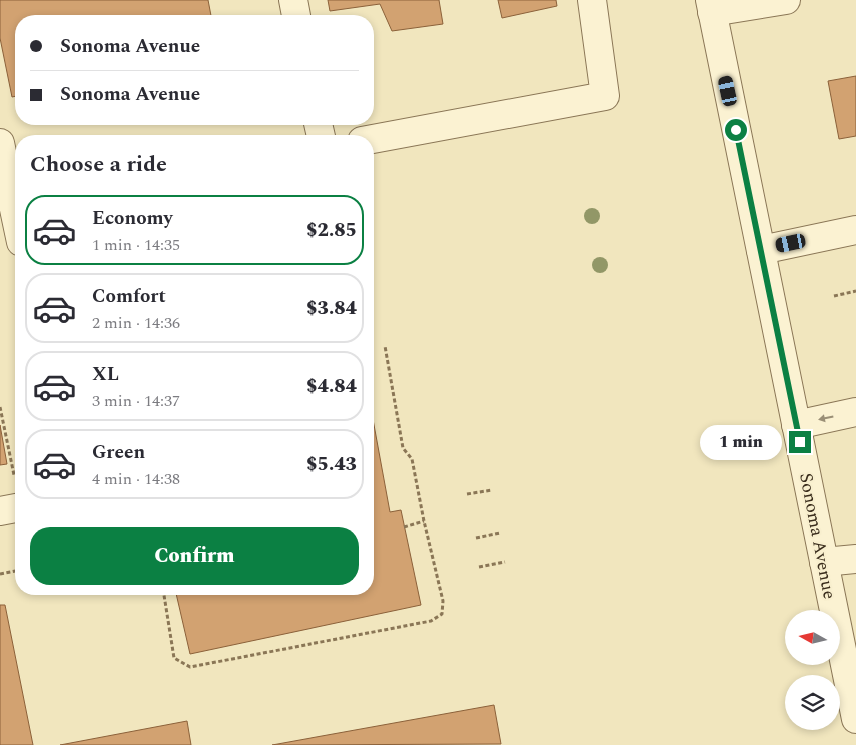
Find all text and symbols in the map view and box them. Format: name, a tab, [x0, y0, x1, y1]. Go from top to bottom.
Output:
text: Sonoma Avenue	[60, 32, 200, 61]
car	[717, 75, 738, 107]
text: Sonoma Avenue	[60, 80, 200, 109]
route start	[725, 119, 747, 141]
text: Choose a ride	[30, 148, 167, 181]
text: Economy	[92, 204, 173, 233]
icon: car	[32, 208, 77, 253]
text: $2.85	[306, 216, 357, 245]
text: 1 min · 14:35	[92, 233, 180, 257]
car	[774, 233, 807, 253]
text: Comfort	[92, 282, 166, 311]
icon: car	[32, 286, 77, 331]
text: $3.84	[306, 294, 357, 323]
text: 2 min · 14:36	[92, 311, 180, 335]
text: XL	[92, 360, 119, 389]
icon: car	[32, 364, 77, 409]
text: $4.84	[306, 372, 357, 401]
text: 3 min · 14:37	[92, 389, 180, 413]
one-way arrow	[818, 415, 834, 423]
callout: 1 min	[700, 424, 782, 460]
text: 1 min	[719, 430, 763, 454]
route end	[789, 431, 811, 453]
text: Green	[92, 438, 145, 467]
icon: car	[32, 442, 77, 487]
text: $5.43	[306, 450, 357, 479]
text: 4 min · 14:38	[92, 467, 180, 491]
street label: Sonoma Avenue	[792, 471, 843, 601]
button: Confirm	[30, 527, 359, 585]
north arrow	[785, 610, 840, 665]
map controls	[785, 610, 840, 730]
button: layers	[785, 675, 840, 730]

